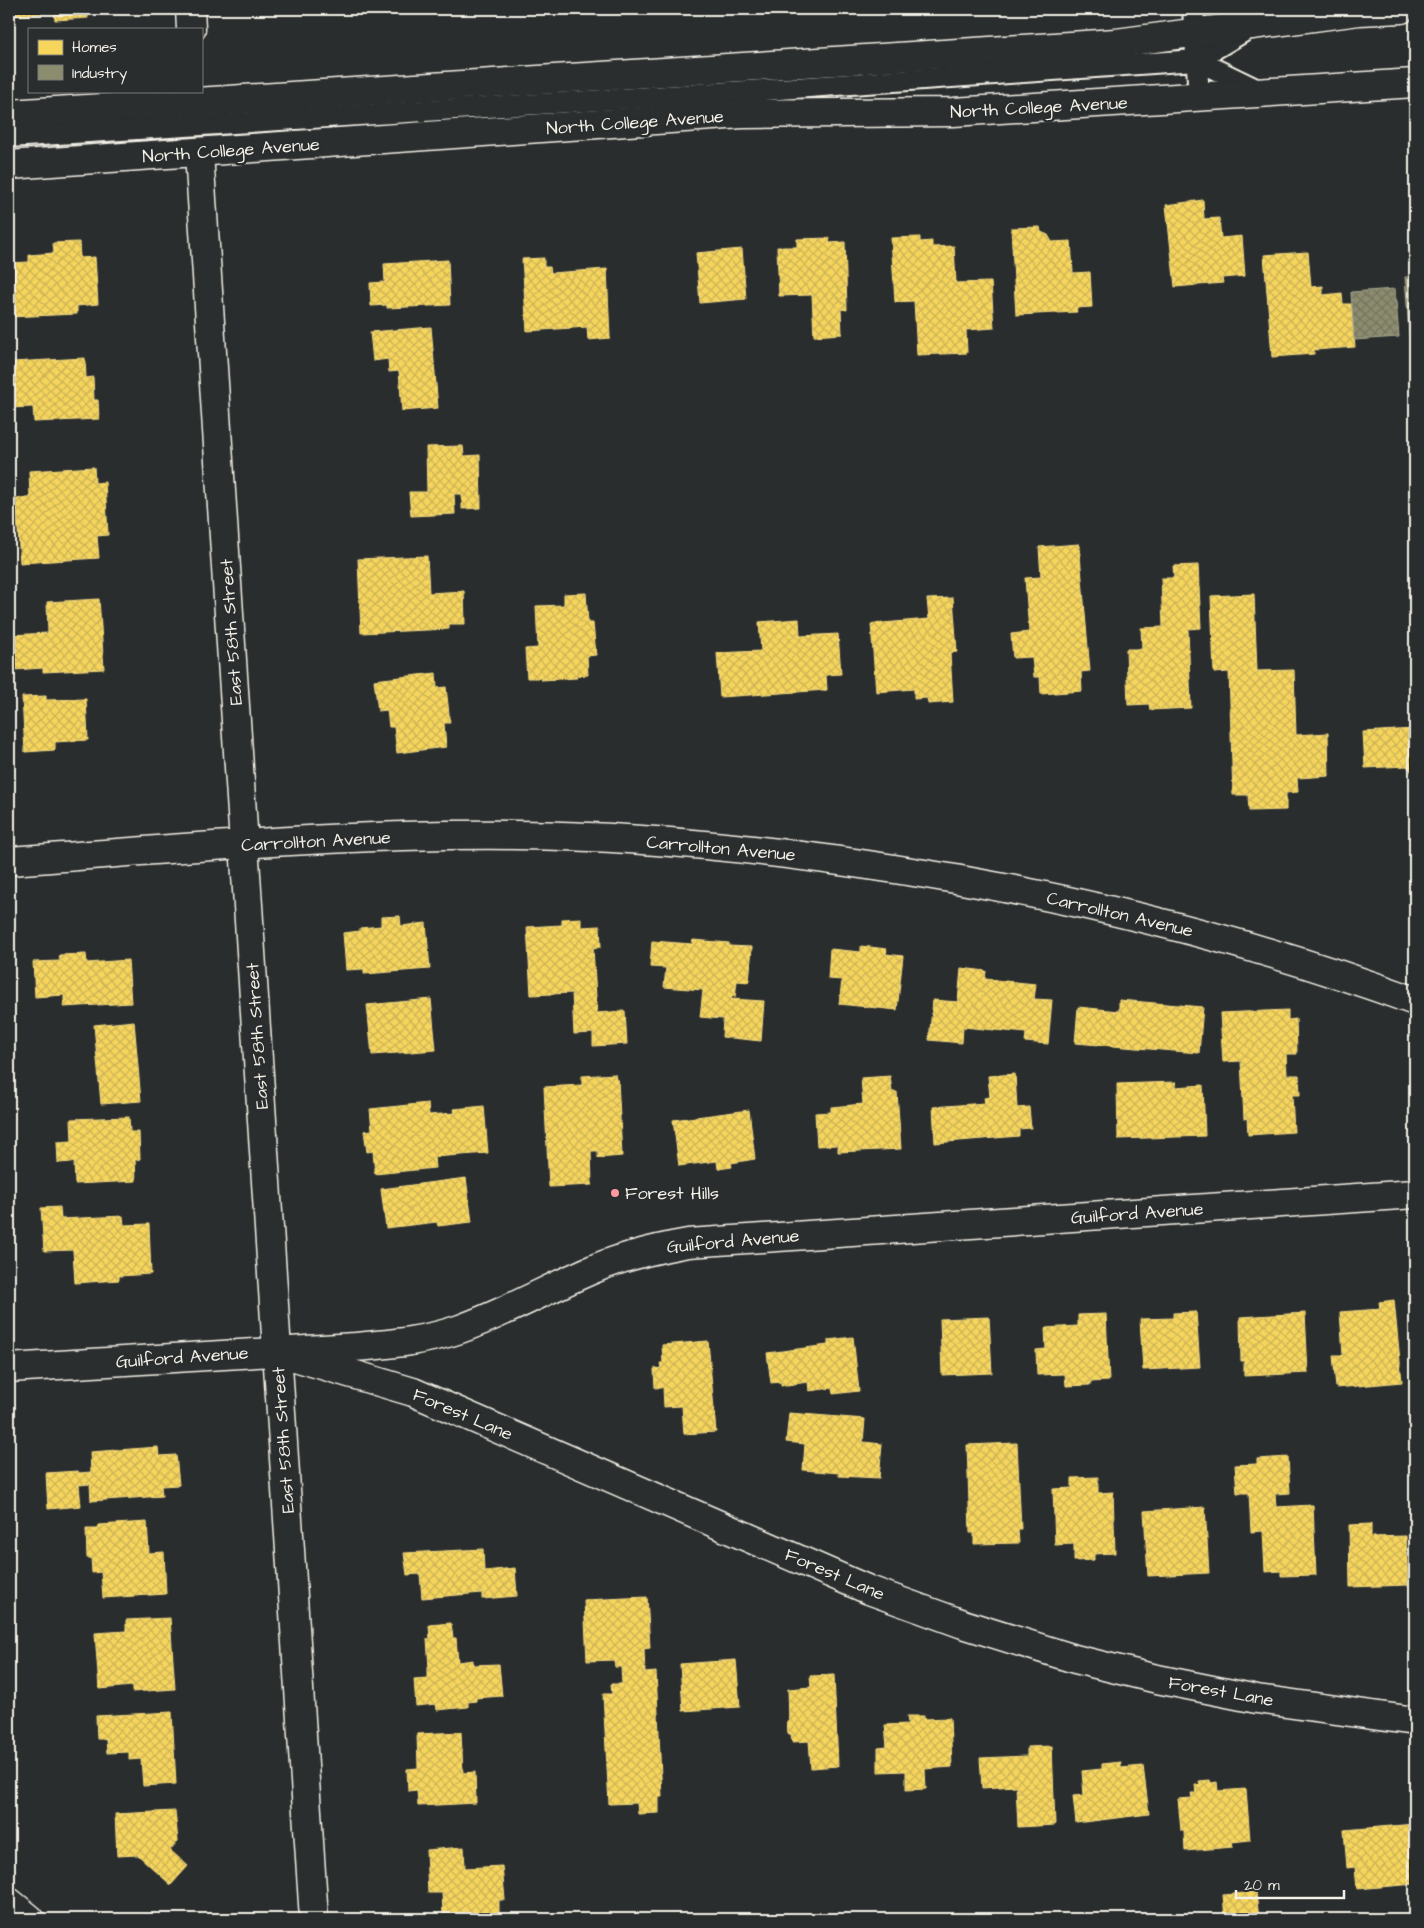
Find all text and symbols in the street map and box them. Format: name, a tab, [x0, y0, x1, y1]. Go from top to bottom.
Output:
legend	[28, 28, 202, 92]
text: Homes	[72, 37, 117, 58]
text: Industry	[72, 63, 127, 85]
street label: North College Avenue	[950, 90, 1129, 126]
street label: North College Avenue	[546, 104, 725, 142]
street label: North College Avenue	[142, 132, 321, 170]
street label: East 58th Street	[214, 557, 249, 706]
street label: Carrollton Avenue	[241, 825, 392, 858]
street label: Carrollton Avenue	[645, 830, 797, 867]
street label: Carrollton Avenue	[1044, 885, 1196, 944]
street label: East 58th Street	[240, 961, 275, 1110]
place label: Forest Hills	[625, 1181, 719, 1206]
marker: Forest Hills	[609, 1187, 621, 1199]
street label: Guilford Avenue	[1070, 1196, 1204, 1231]
street label: Guilford Avenue	[666, 1223, 801, 1260]
street label: Guilford Avenue	[115, 1340, 249, 1375]
street label: East 58th Street	[266, 1365, 301, 1514]
street label: Forest Lane	[409, 1382, 517, 1447]
street label: Forest Lane	[781, 1542, 889, 1607]
street label: Forest Lane	[1166, 1670, 1276, 1713]
scale bar	[1236, 1868, 1344, 1900]
text: 20 m	[1244, 1875, 1280, 1896]

